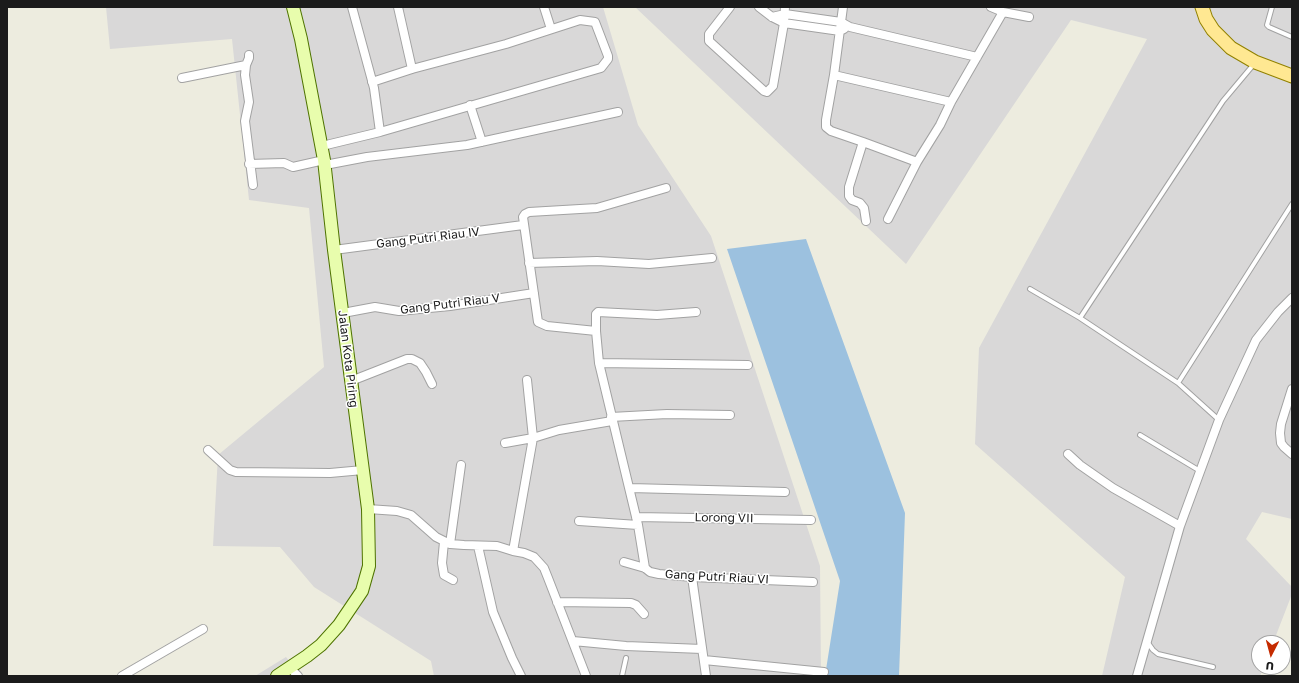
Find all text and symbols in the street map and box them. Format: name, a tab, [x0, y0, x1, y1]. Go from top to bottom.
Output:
street label: Gang Putri Riau IV	[375, 225, 481, 251]
street label: Gang Putri Riau V	[399, 291, 501, 317]
street label: Jalan Kota Piring	[335, 309, 361, 409]
street label: Lorong VII	[694, 510, 754, 526]
street label: Gang Putri Riau VI	[665, 567, 769, 587]
north arrow	[1251, 635, 1291, 675]
text: U	[1265, 660, 1274, 673]

